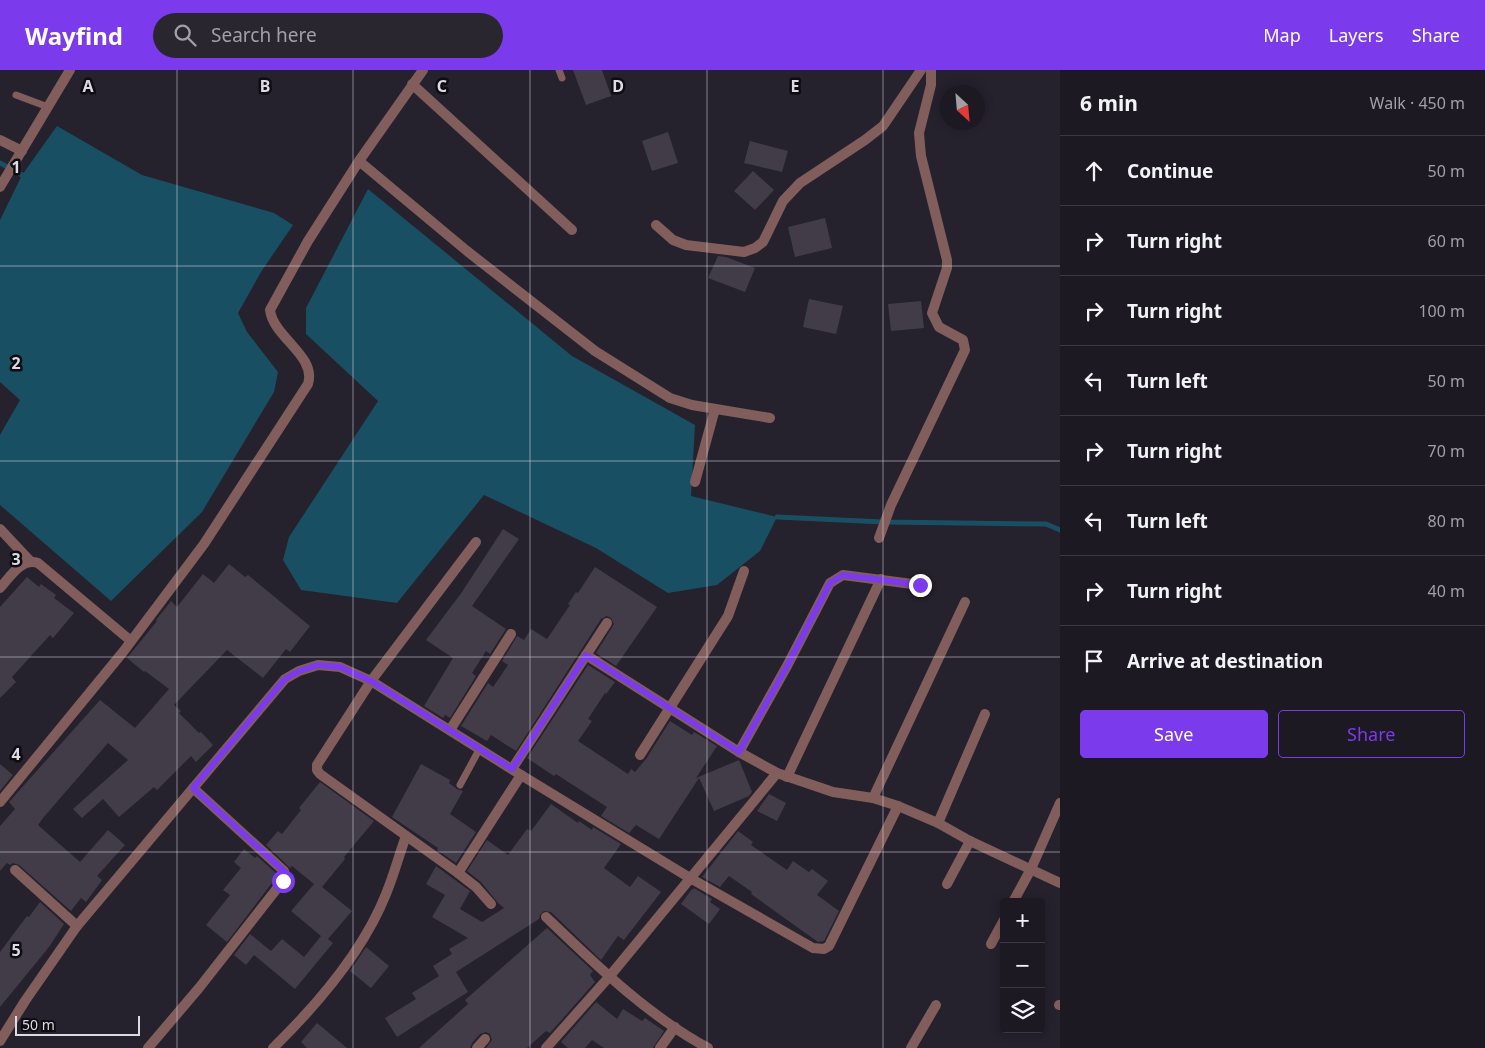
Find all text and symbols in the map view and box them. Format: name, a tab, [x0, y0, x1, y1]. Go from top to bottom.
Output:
search box	[153, 13, 503, 58]
text: Wayfind	[25, 19, 123, 52]
icon: search	[171, 21, 199, 49]
text: Search here	[211, 22, 317, 48]
text: Map	[1263, 23, 1301, 47]
text: Layers	[1329, 23, 1384, 47]
text: Share	[1412, 23, 1460, 47]
text: A	[82, 75, 94, 97]
text: B	[260, 75, 270, 97]
text: C	[437, 75, 447, 97]
text: D	[612, 75, 624, 97]
text: E	[791, 75, 800, 97]
north arrow	[940, 85, 985, 130]
text: 6 min	[1080, 89, 1138, 117]
text: Walk · 450 m	[1370, 92, 1465, 114]
text: 1	[11, 156, 21, 178]
icon: ahead	[1080, 157, 1108, 185]
text: Continue	[1127, 158, 1213, 184]
text: 50 m	[1428, 160, 1465, 182]
icon: right	[1080, 227, 1108, 255]
text: Turn right	[1127, 228, 1222, 254]
text: 60 m	[1428, 230, 1465, 252]
icon: right	[1080, 297, 1108, 325]
text: Turn right	[1127, 298, 1222, 324]
text: 100 m	[1418, 300, 1465, 322]
text: 2	[11, 352, 21, 374]
icon: left	[1080, 367, 1108, 395]
text: Turn left	[1127, 368, 1208, 394]
text: 50 m	[1428, 370, 1465, 392]
icon: right	[1080, 437, 1108, 465]
text: Turn right	[1127, 438, 1222, 464]
text: 70 m	[1428, 440, 1465, 462]
icon: left	[1080, 507, 1108, 535]
text: Turn left	[1127, 508, 1208, 534]
text: 80 m	[1428, 510, 1465, 532]
text: 3	[11, 548, 21, 570]
route end	[909, 574, 932, 597]
icon: right	[1080, 577, 1108, 605]
text: Turn right	[1127, 578, 1222, 604]
text: 40 m	[1428, 580, 1465, 602]
icon: arrive	[1080, 647, 1108, 675]
text: Arrive at destination	[1127, 648, 1323, 674]
button: Save	[1080, 710, 1268, 758]
button: Share	[1278, 710, 1465, 758]
text: 4	[11, 743, 21, 765]
route start	[272, 870, 295, 893]
map controls	[1000, 898, 1045, 1033]
button: +	[1000, 898, 1045, 943]
text: 5	[11, 939, 21, 961]
button: −	[1000, 943, 1045, 988]
button: layers	[1000, 988, 1045, 1033]
scale bar	[15, 1013, 140, 1036]
text: 50 m	[22, 1015, 55, 1034]

